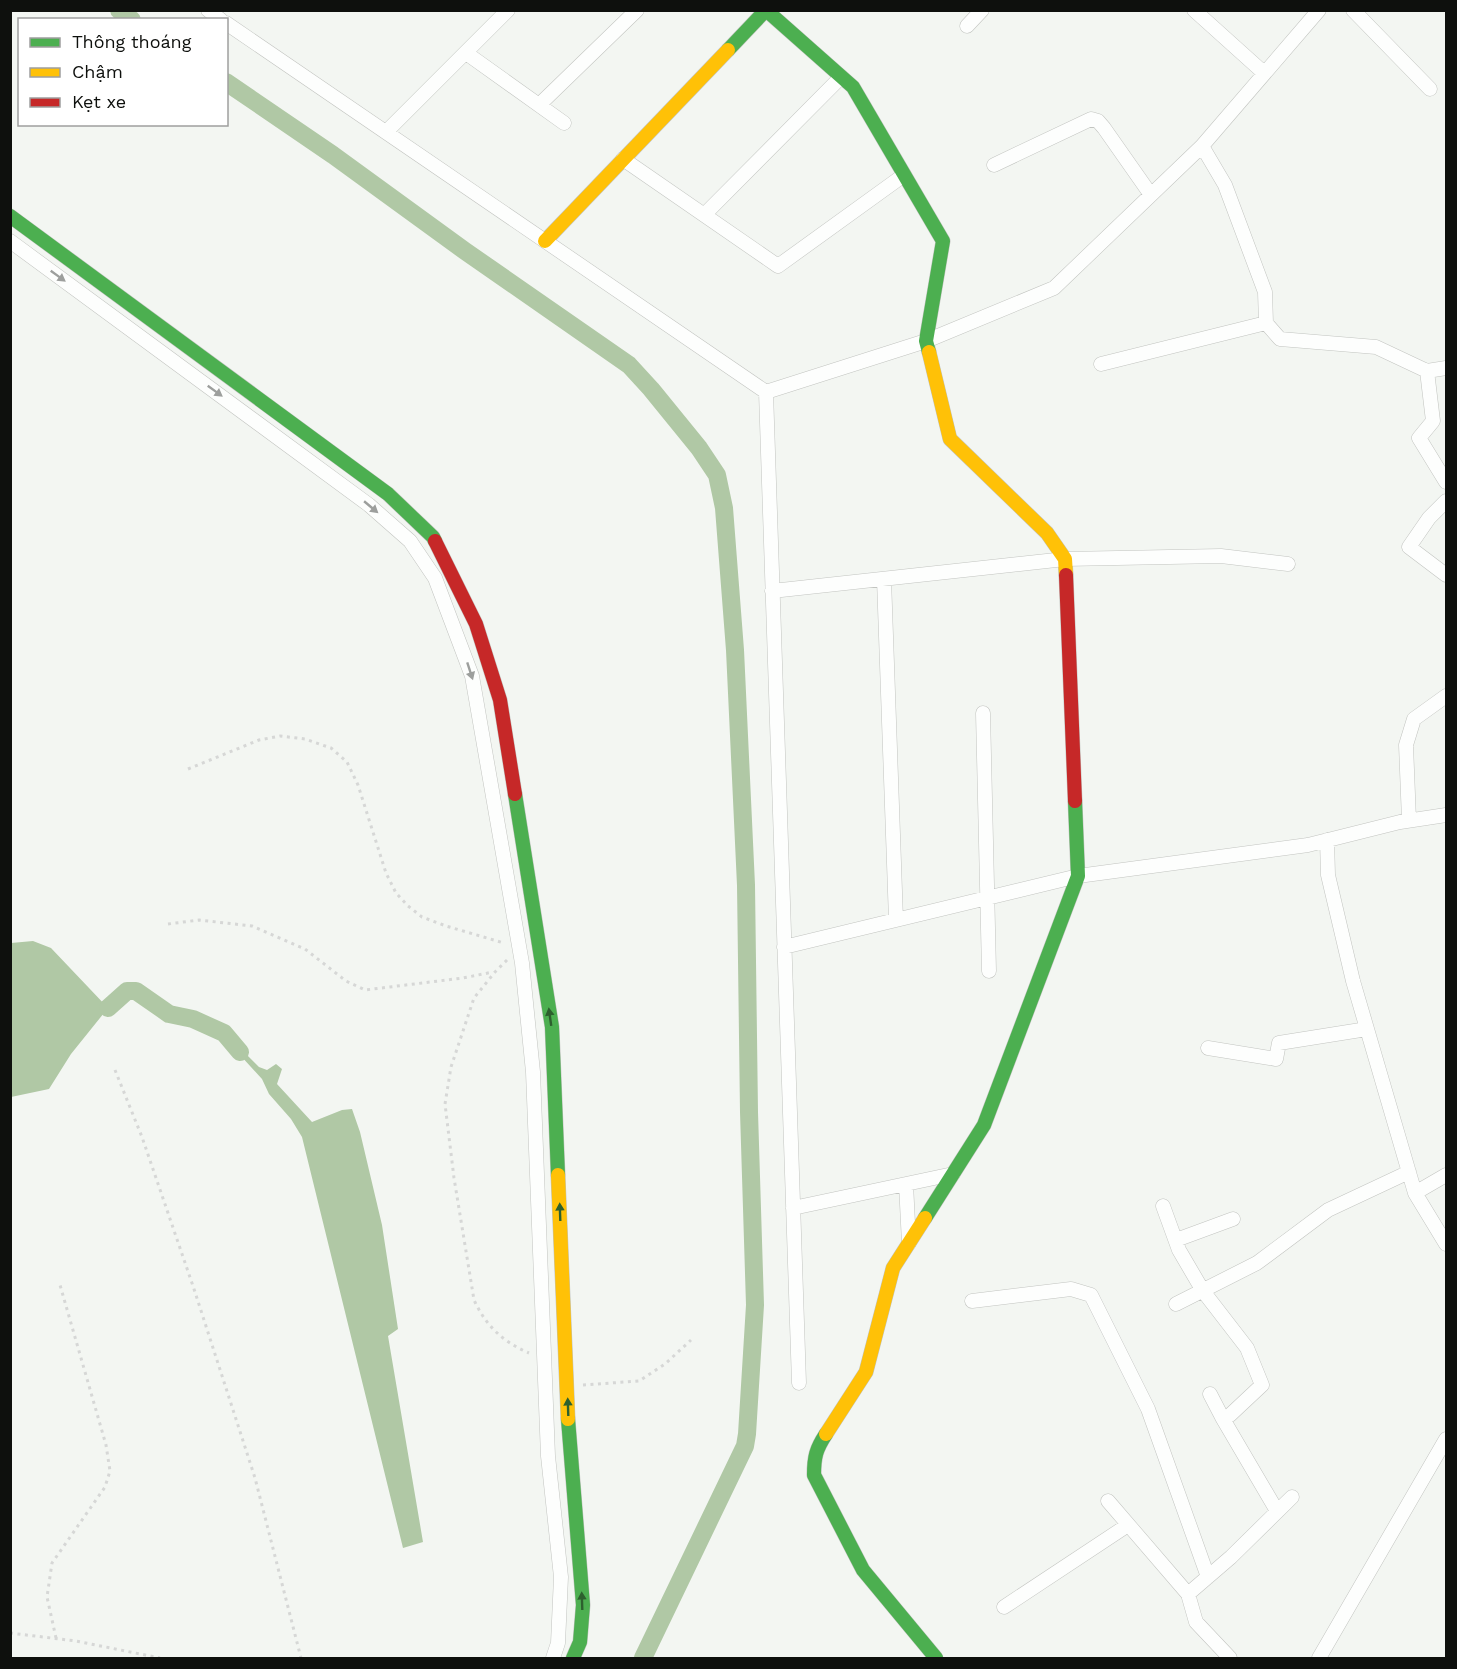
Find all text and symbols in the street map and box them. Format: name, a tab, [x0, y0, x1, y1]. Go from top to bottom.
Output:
legend	[18, 18, 228, 126]
text: Thông thoáng	[72, 31, 192, 52]
text: Chậm	[72, 61, 123, 82]
text: Kẹt xe	[72, 91, 126, 112]
one-way arrow	[49, 270, 65, 282]
one-way arrow	[206, 385, 222, 397]
one-way arrow	[364, 501, 379, 513]
one-way arrow	[466, 662, 475, 680]
one-way arrow	[546, 1008, 555, 1027]
one-way arrow	[555, 1203, 564, 1222]
one-way arrow	[563, 1398, 572, 1417]
one-way arrow	[577, 1592, 587, 1611]

